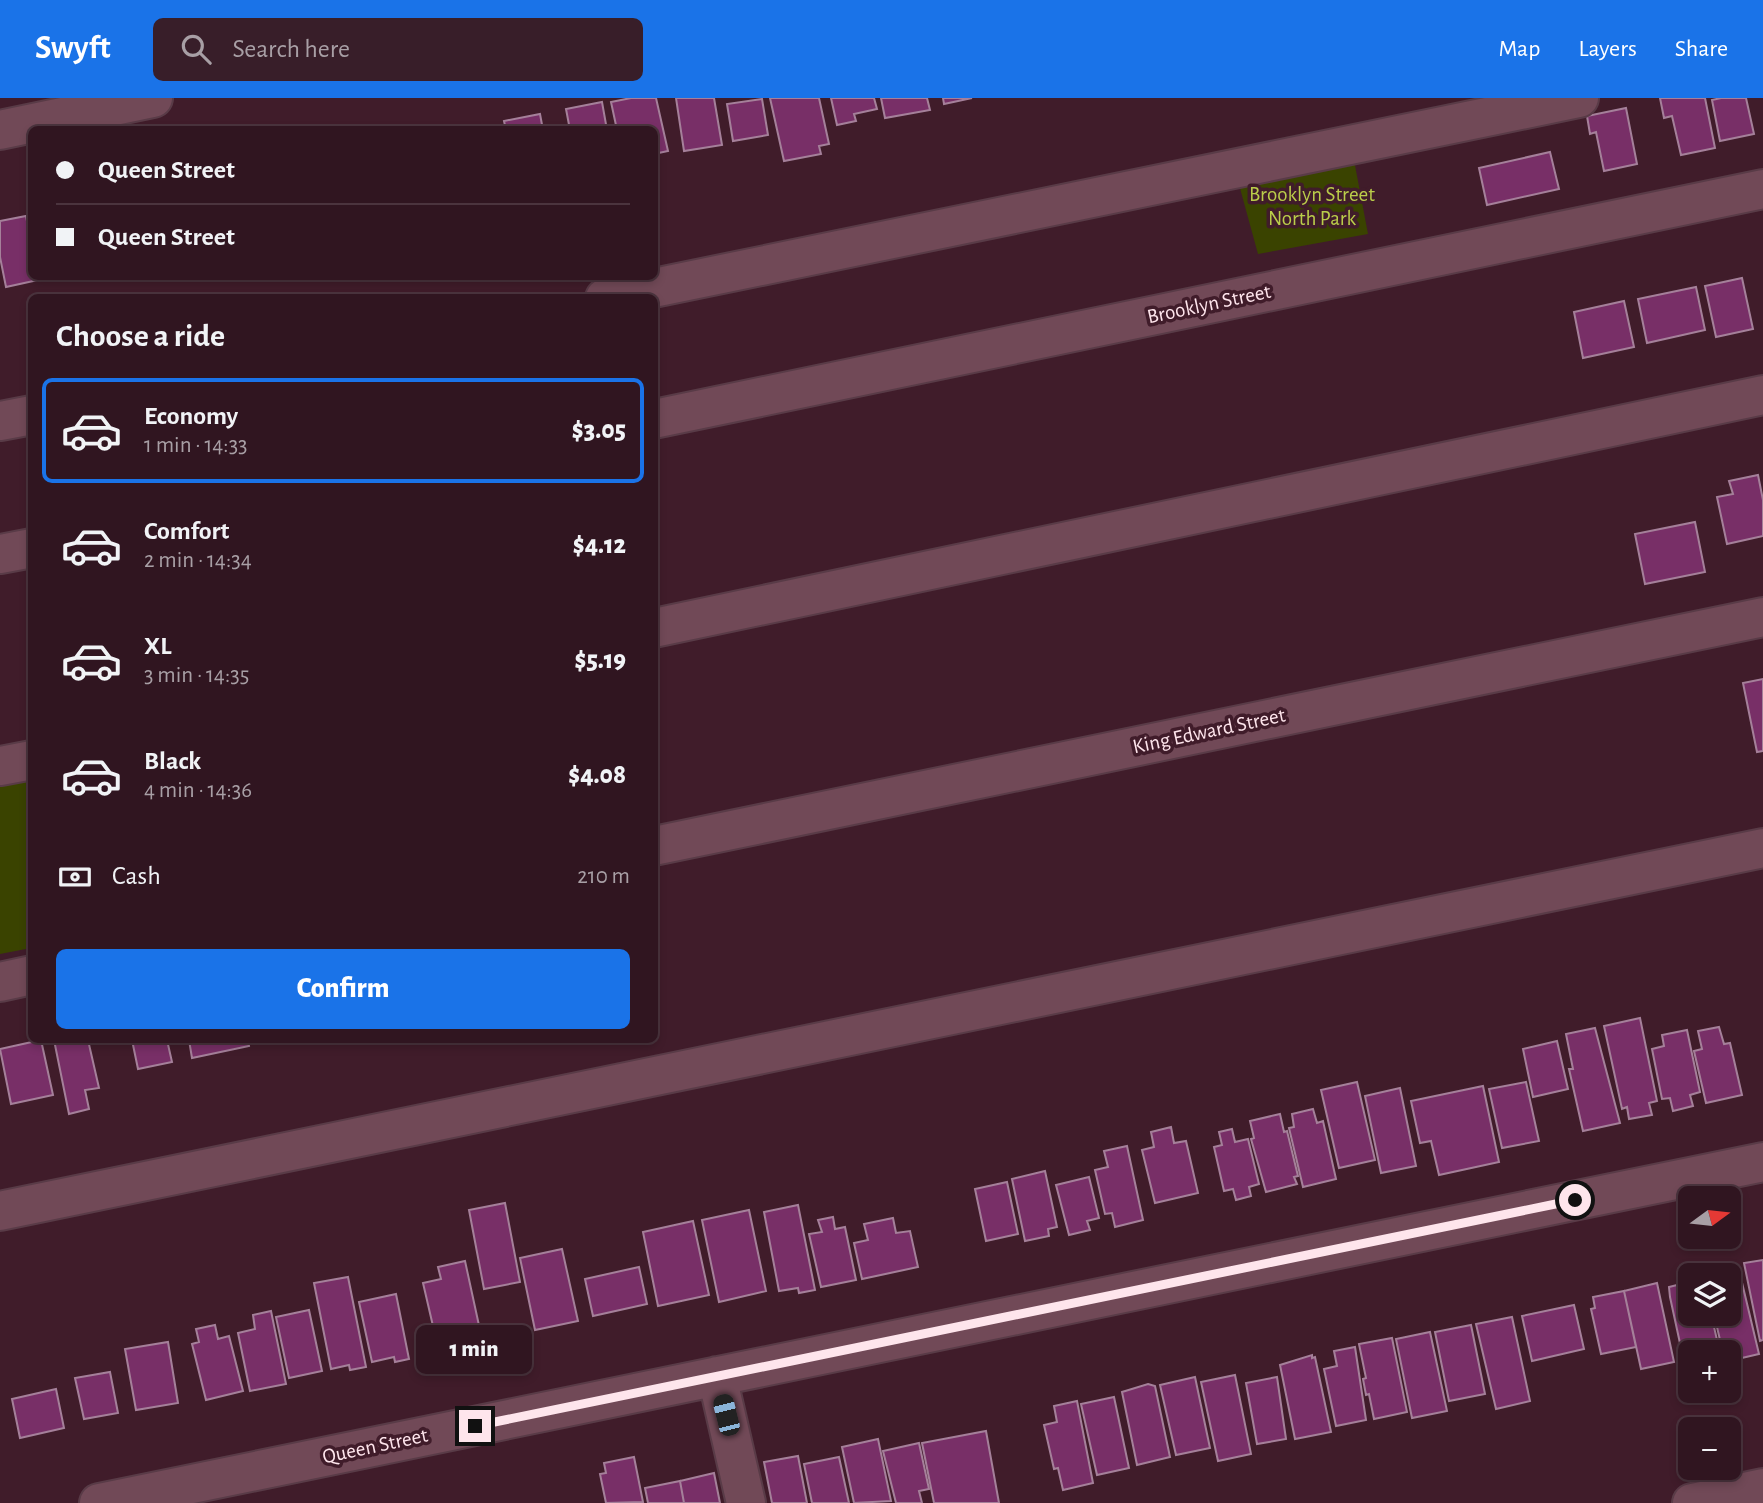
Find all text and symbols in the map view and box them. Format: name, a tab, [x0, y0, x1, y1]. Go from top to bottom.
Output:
search box	[153, 18, 643, 81]
icon: search	[177, 30, 215, 68]
text: Swyft	[35, 32, 111, 65]
text: Search here	[233, 36, 350, 62]
text: Map	[1498, 37, 1540, 61]
text: Layers	[1578, 37, 1637, 61]
text: Share	[1675, 37, 1728, 61]
text: Queen Street	[98, 157, 235, 183]
park label: Brooklyn Street North Park	[1249, 184, 1375, 229]
text: Queen Street	[98, 224, 235, 250]
street label: Brooklyn Street	[1145, 281, 1273, 327]
text: Choose a ride	[56, 320, 225, 352]
icon: car	[60, 399, 123, 462]
text: Economy	[144, 403, 238, 429]
text: $3.05	[572, 417, 626, 443]
text: 1 min · 14:33	[144, 434, 248, 457]
icon: car	[60, 514, 123, 577]
text: Comfort	[144, 518, 229, 544]
text: $4.12	[573, 532, 626, 558]
text: 2 min · 14:34	[144, 549, 252, 572]
icon: car	[60, 629, 123, 692]
text: XL	[144, 633, 171, 659]
text: $5.19	[574, 647, 626, 673]
text: 3 min · 14:35	[144, 664, 249, 687]
street label: King Edward Street	[1131, 705, 1287, 757]
icon: car	[60, 744, 123, 807]
text: Black	[144, 748, 201, 774]
text: $4.08	[568, 762, 626, 788]
text: 4 min · 14:36	[144, 779, 252, 802]
icon: cash	[56, 858, 94, 896]
text: Cash	[112, 863, 161, 889]
text: 210 m	[577, 865, 630, 888]
button: Confirm	[56, 949, 630, 1029]
route start	[1559, 1184, 1591, 1216]
north arrow	[1678, 1186, 1741, 1250]
map controls	[1678, 1186, 1741, 1480]
button: layers	[1678, 1263, 1741, 1326]
callout: 1 min	[417, 1324, 533, 1374]
text: 1 min	[450, 1338, 498, 1361]
button: +	[1678, 1340, 1741, 1403]
car	[711, 1392, 742, 1438]
route end	[459, 1410, 491, 1442]
button: −	[1678, 1417, 1741, 1480]
street label: Queen Street	[320, 1425, 430, 1467]

